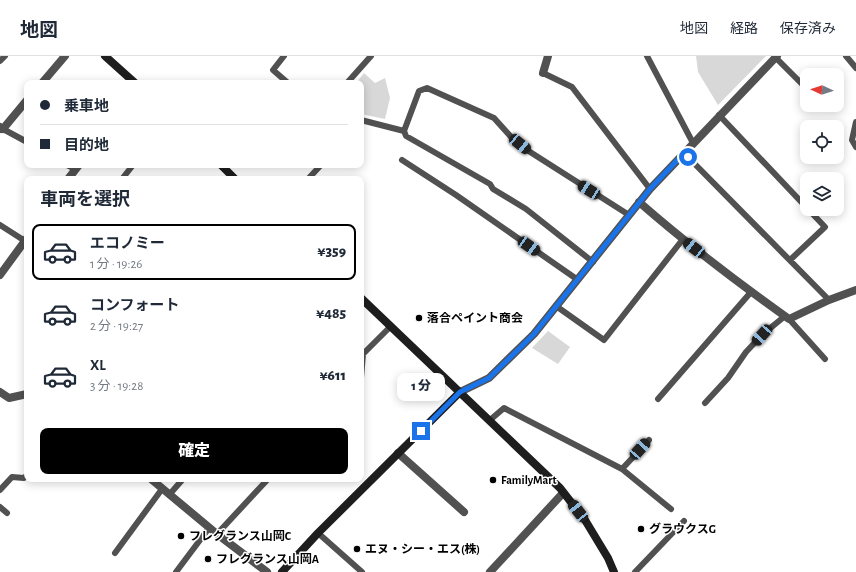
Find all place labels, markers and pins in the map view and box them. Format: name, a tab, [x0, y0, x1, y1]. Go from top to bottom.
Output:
place label: 落合ペイント商会	[427, 312, 523, 324]
marker: 落合ペイント商会	[414, 313, 424, 323]
place label: FamilyMart	[501, 474, 557, 487]
marker: FamilyMart	[488, 475, 498, 485]
place label: グラウクスG	[649, 522, 716, 535]
marker: グラウクスG	[636, 524, 646, 534]
place label: フレグランス山岡C	[189, 529, 292, 542]
marker: フレグランス山岡C	[176, 531, 186, 541]
place label: エヌ・シー・エス(株)	[365, 543, 480, 556]
marker: エヌ・シー・エス(株)	[352, 544, 362, 554]
place label: フレグランス山岡A	[216, 552, 320, 565]
marker: フレグランス山岡A	[203, 554, 213, 564]

